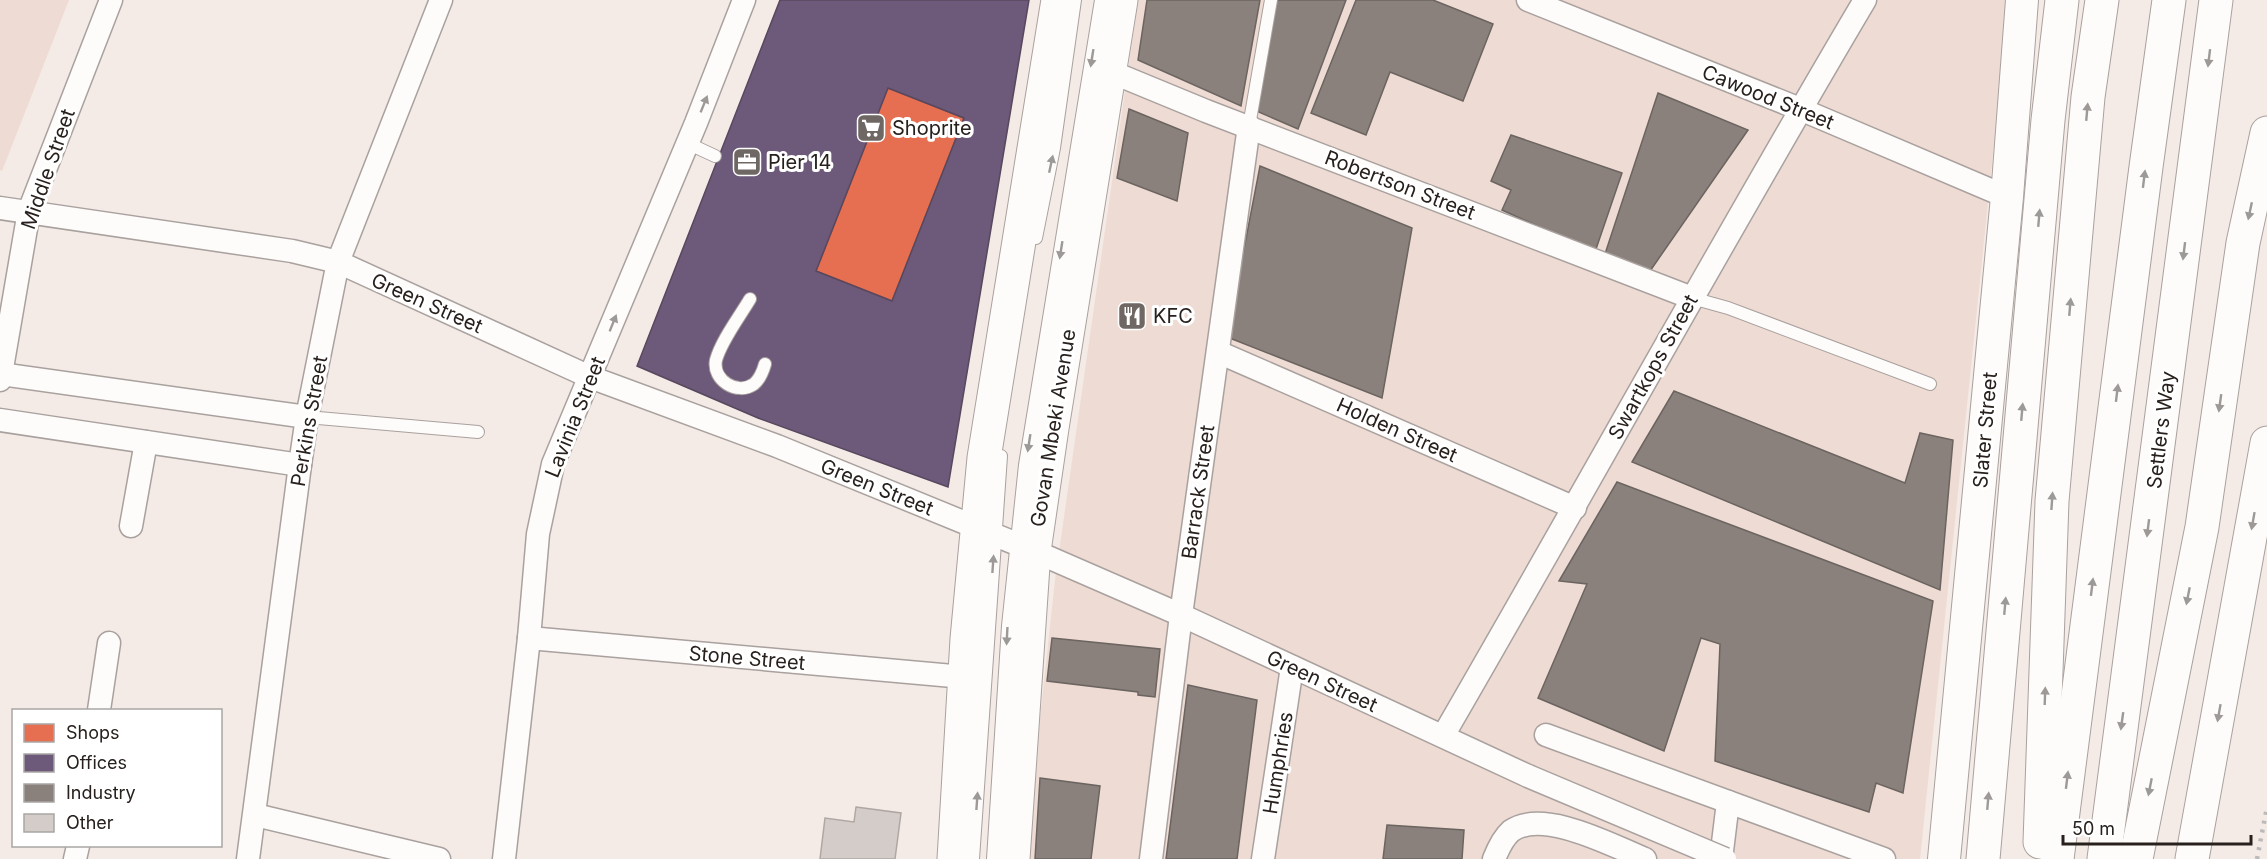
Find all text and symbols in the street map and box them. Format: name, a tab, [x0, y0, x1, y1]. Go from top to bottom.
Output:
one-way arrow	[1087, 48, 1096, 67]
one-way arrow	[2204, 49, 2213, 68]
street label: Cawood Street	[1699, 60, 1838, 135]
one-way arrow	[700, 95, 709, 113]
one-way arrow	[2082, 103, 2092, 122]
street label: Middle Street	[16, 105, 80, 232]
supermarket icon: Shoprite	[855, 112, 887, 144]
place label: Shoprite	[892, 116, 972, 140]
street label: Robertson Street	[1321, 145, 1479, 225]
office icon: Pier 14	[731, 146, 763, 178]
place label: Pier 14	[768, 150, 832, 174]
one-way arrow	[1047, 154, 1056, 173]
one-way arrow	[2140, 169, 2149, 188]
one-way arrow	[2245, 202, 2255, 220]
one-way arrow	[2035, 208, 2044, 227]
one-way arrow	[1056, 241, 1065, 260]
one-way arrow	[2179, 242, 2189, 261]
street label: Green Street	[368, 268, 487, 338]
street label: Swartkops Street	[1603, 290, 1703, 444]
one-way arrow	[2066, 297, 2075, 316]
restaurant icon: KFC	[1116, 300, 1148, 332]
place label: KFC	[1153, 304, 1193, 328]
one-way arrow	[609, 314, 618, 332]
street label: Govan Mbeki Avenue	[1026, 327, 1080, 529]
street label: Perkins Street	[286, 353, 332, 488]
street label: Lavinia Street	[540, 353, 610, 481]
street label: Slater Street	[1968, 370, 2002, 489]
street label: Settlers Way	[2142, 370, 2180, 490]
one-way arrow	[2112, 384, 2122, 403]
street label: Holden Street	[1333, 393, 1461, 467]
one-way arrow	[2216, 394, 2225, 413]
one-way arrow	[2017, 403, 2027, 422]
street label: Barrack Street	[1177, 423, 1219, 561]
one-way arrow	[1024, 433, 1033, 452]
street label: Green Street	[817, 454, 937, 521]
one-way arrow	[2048, 491, 2057, 510]
one-way arrow	[2248, 512, 2257, 531]
one-way arrow	[2143, 519, 2152, 538]
one-way arrow	[988, 555, 998, 574]
one-way arrow	[2087, 577, 2097, 596]
one-way arrow	[2183, 586, 2192, 605]
one-way arrow	[2000, 597, 2010, 616]
one-way arrow	[1003, 627, 1012, 646]
street label: Stone Street	[688, 641, 807, 675]
street label: Green Street	[1263, 645, 1382, 717]
one-way arrow	[2041, 686, 2050, 705]
one-way arrow	[2214, 704, 2223, 723]
legend	[12, 709, 222, 847]
street label: Humphries	[1258, 710, 1298, 816]
one-way arrow	[2117, 712, 2126, 731]
text: Shops	[66, 722, 120, 743]
text: Offices	[66, 752, 127, 773]
one-way arrow	[2063, 771, 2072, 790]
one-way arrow	[2145, 778, 2154, 797]
text: Industry	[66, 782, 136, 803]
one-way arrow	[972, 791, 982, 810]
one-way arrow	[1983, 791, 1993, 810]
scale bar	[2063, 808, 2250, 846]
text: Other	[66, 812, 114, 833]
text: 50 m	[2072, 818, 2115, 839]

